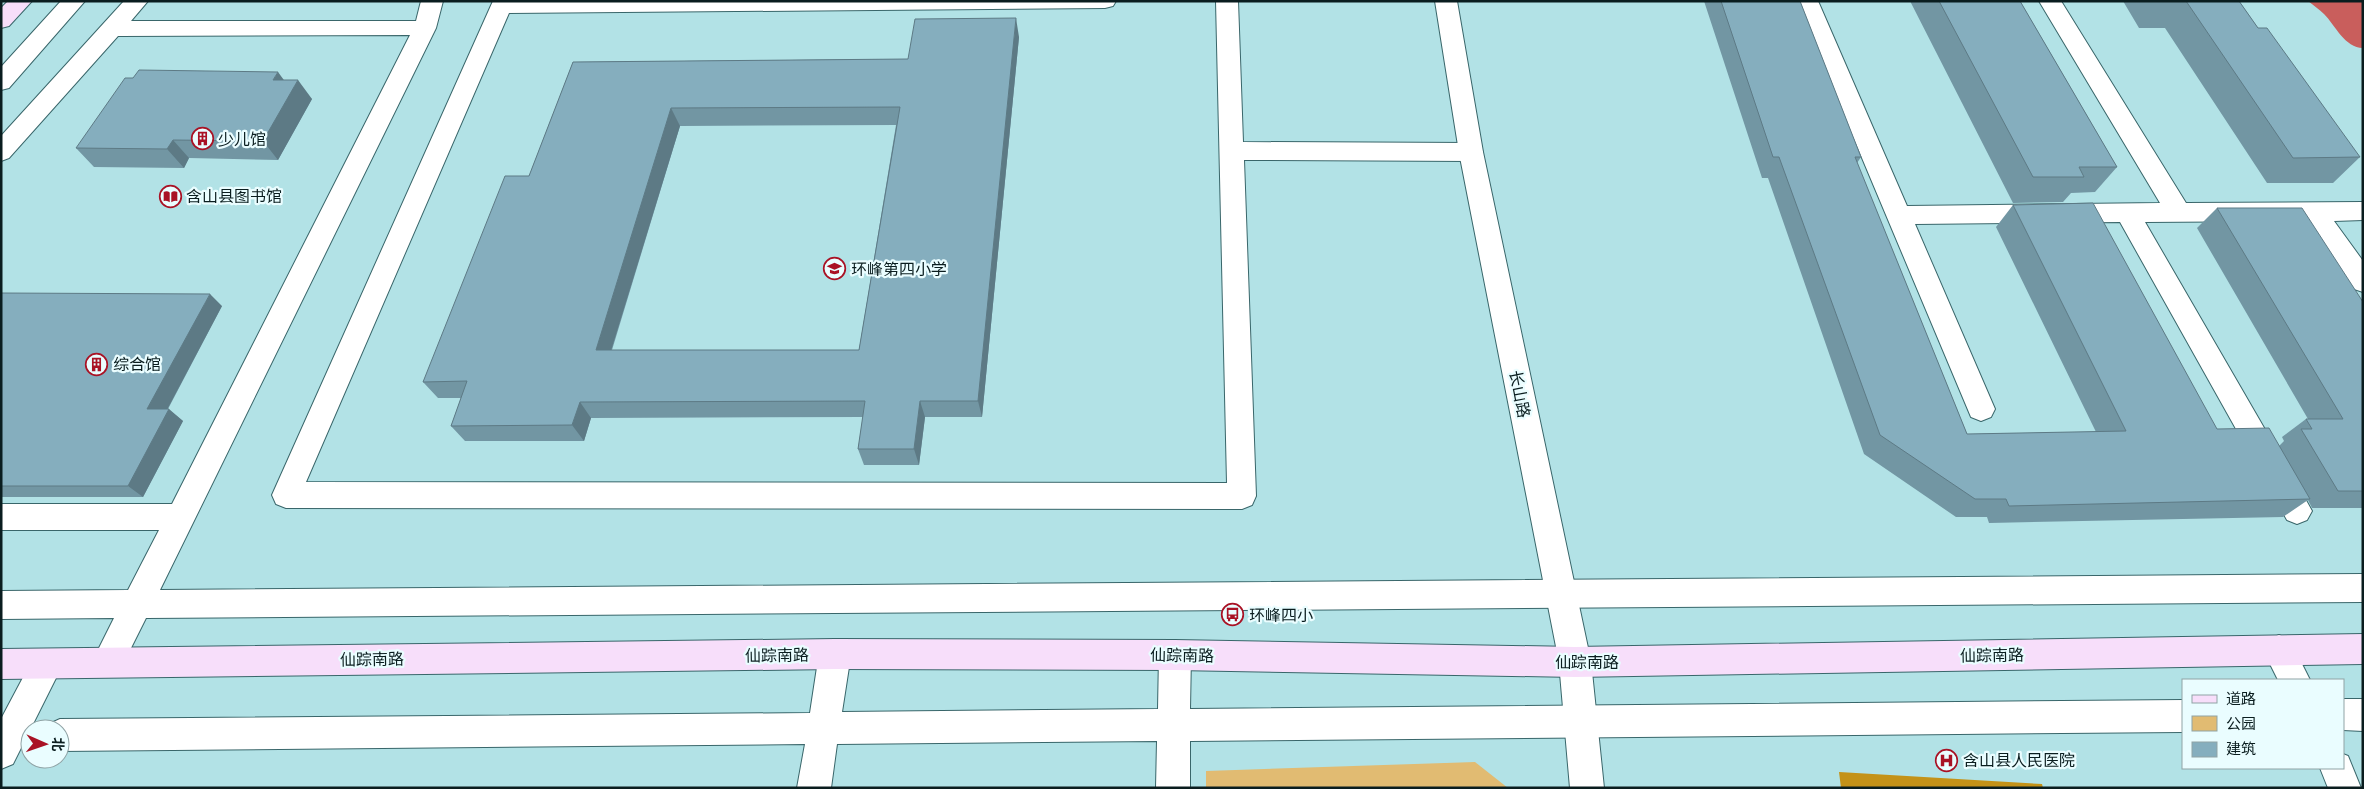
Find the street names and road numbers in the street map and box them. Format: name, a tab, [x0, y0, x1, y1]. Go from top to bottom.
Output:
street label: 长山路	[1506, 369, 1534, 419]
street label: 仙踪南路	[745, 644, 809, 666]
street label: 仙踪南路	[1150, 644, 1214, 666]
street label: 仙踪南路	[1960, 644, 2024, 666]
street label: 仙踪南路	[340, 648, 404, 670]
street label: 仙踪南路	[1555, 652, 1619, 672]

